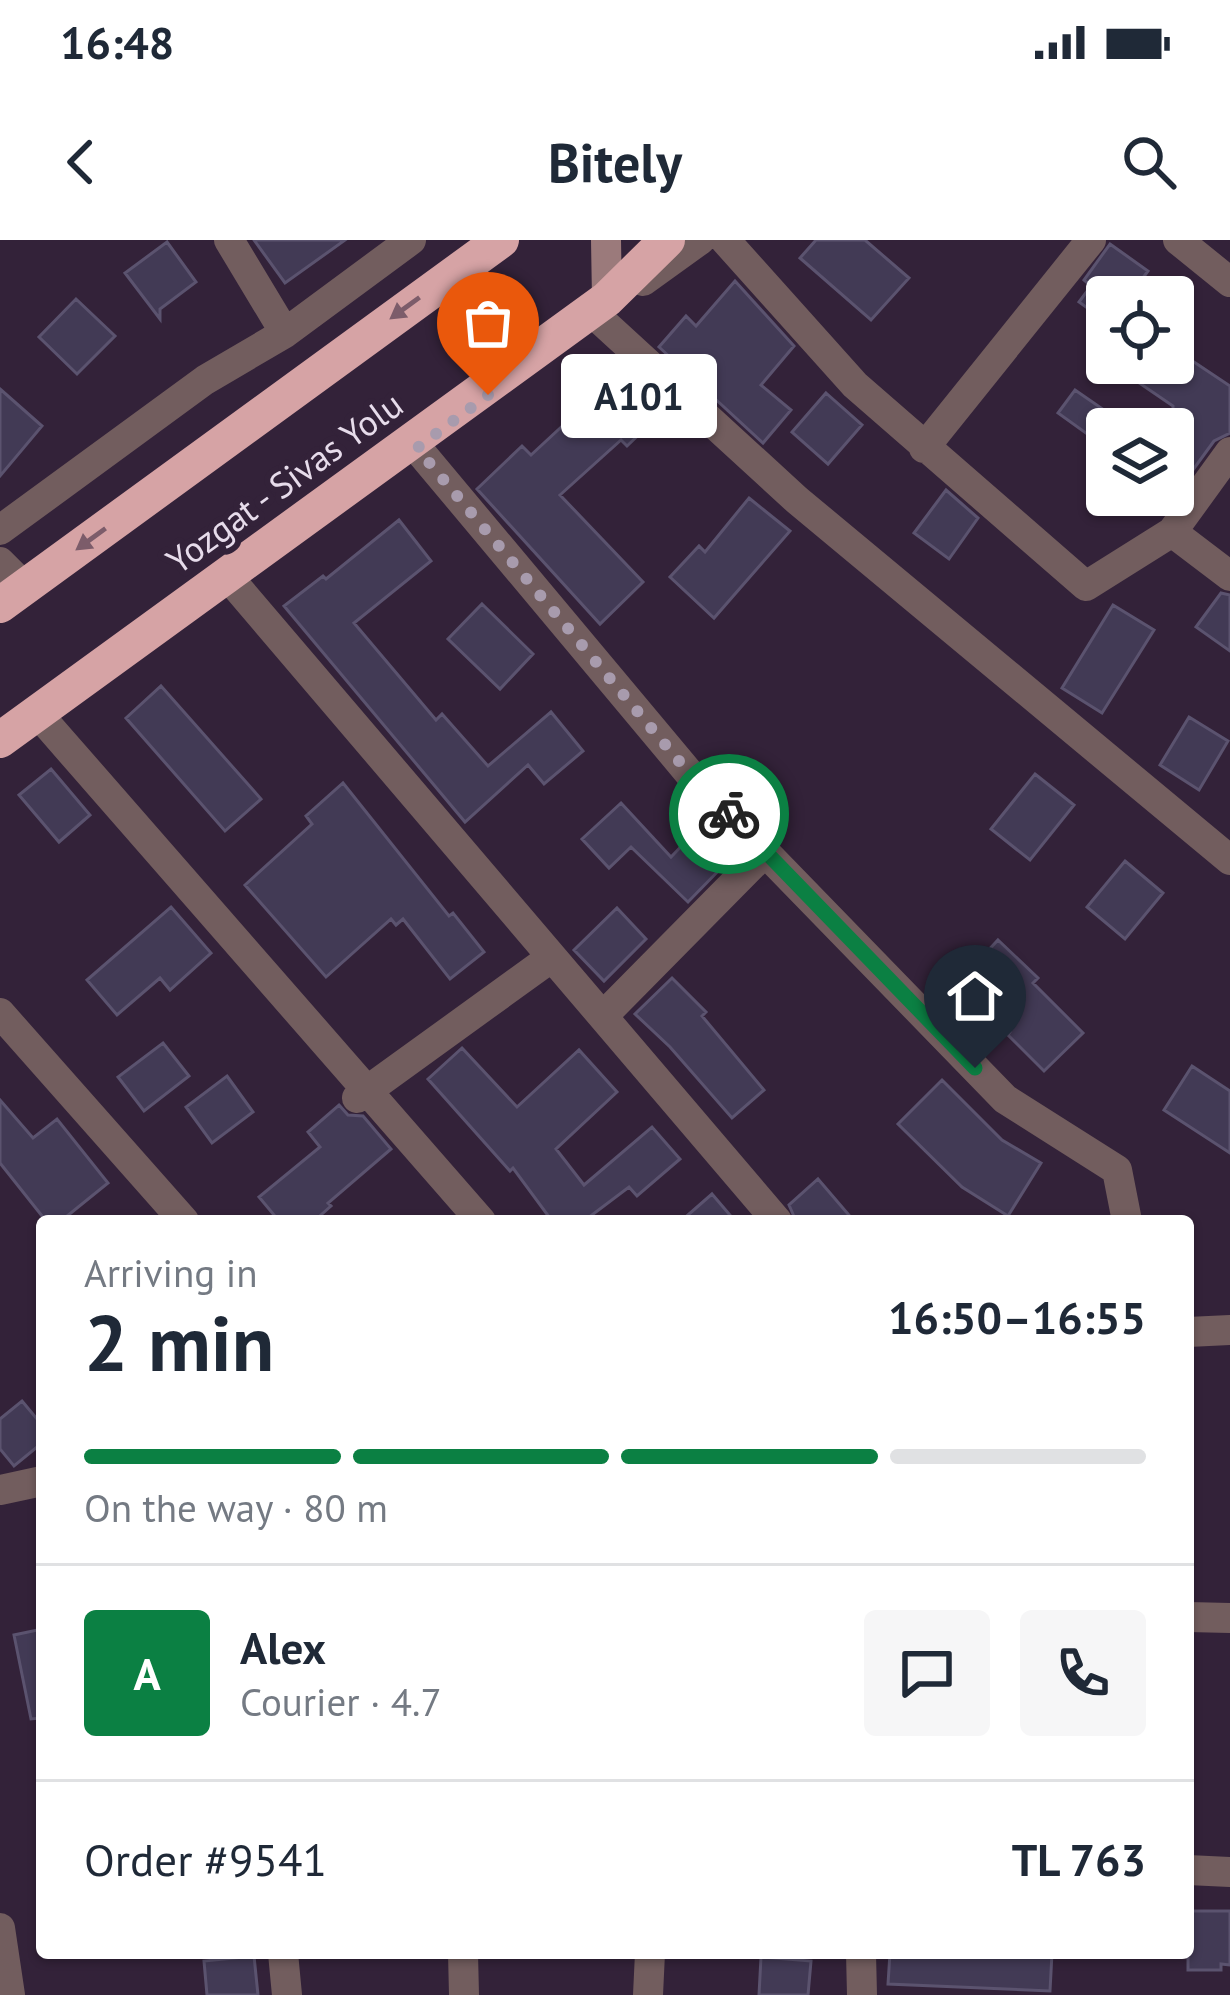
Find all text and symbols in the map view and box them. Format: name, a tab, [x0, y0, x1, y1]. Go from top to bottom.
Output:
text: 16:48	[60, 13, 174, 71]
text: Bitely	[548, 127, 682, 197]
icon: back	[48, 129, 114, 195]
icon: search	[1116, 129, 1182, 195]
pin	[437, 272, 539, 395]
map controls	[1086, 276, 1194, 516]
button: locate	[1086, 276, 1194, 384]
icon: bag	[455, 290, 521, 356]
one-way arrow	[390, 295, 421, 319]
callout: A101	[560, 353, 716, 437]
text: A101	[594, 370, 684, 421]
street label: Yozgat - Sivas Yolu	[157, 380, 411, 584]
button: layers	[1086, 408, 1194, 516]
one-way arrow	[75, 526, 107, 550]
courier	[669, 754, 789, 874]
icon: bike	[696, 781, 762, 847]
pin	[924, 945, 1026, 1068]
icon: home	[942, 963, 1008, 1029]
text: Arriving in	[84, 1247, 258, 1298]
text: 16:50–16:55	[888, 1288, 1146, 1346]
text: 2 min	[84, 1292, 274, 1393]
text: On the way · 80 m	[84, 1482, 388, 1533]
button: chat	[864, 1610, 990, 1736]
button: phone	[1020, 1610, 1146, 1736]
text: Alex	[240, 1618, 326, 1676]
text: A	[133, 1644, 161, 1702]
text: Courier · 4.7	[240, 1676, 442, 1727]
text: Order #9541	[84, 1830, 327, 1888]
text: TL 763	[1012, 1830, 1146, 1888]

